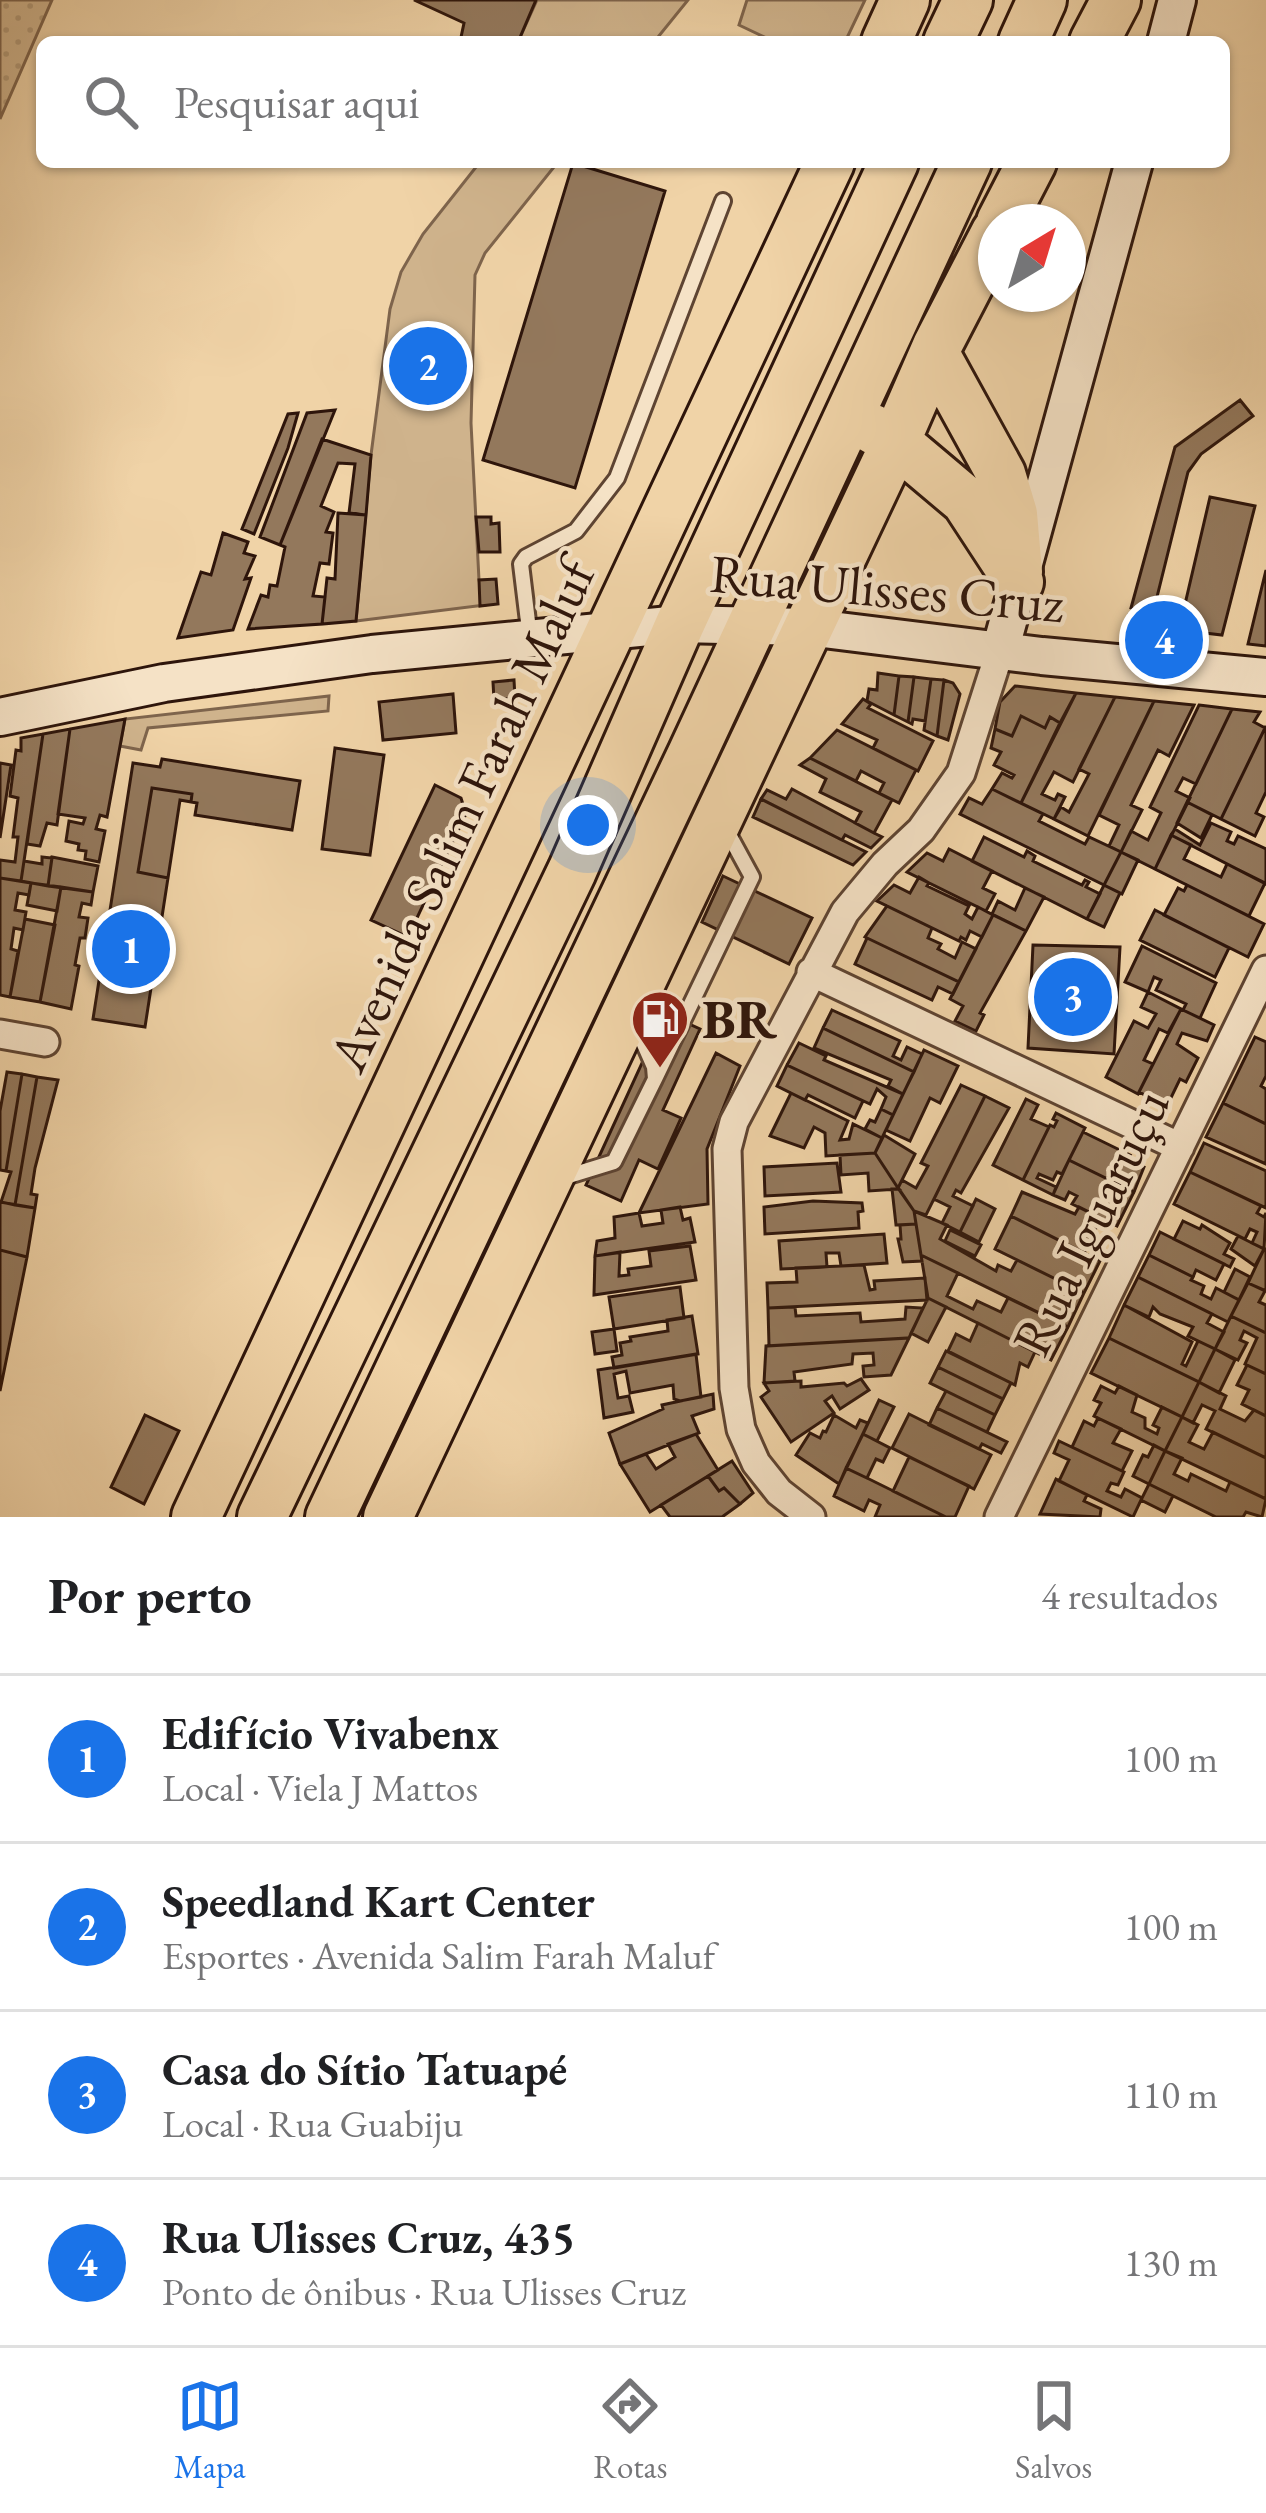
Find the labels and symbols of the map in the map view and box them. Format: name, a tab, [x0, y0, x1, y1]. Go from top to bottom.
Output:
north arrow	[978, 204, 1086, 312]
pin: 2	[389, 321, 467, 411]
street label: Rua Ulisses Cruz	[707, 538, 1067, 638]
street label: Avenida Salim Farah Maluf	[311, 542, 613, 1083]
pin: 4	[1125, 595, 1203, 685]
your location	[558, 795, 618, 855]
pin: 1	[92, 904, 170, 994]
pin: 3	[1034, 952, 1112, 1042]
place label: BR	[702, 984, 778, 1054]
fuel station icon: BR	[629, 988, 691, 1070]
street label: Rua Iguaruçu	[995, 1077, 1185, 1367]

